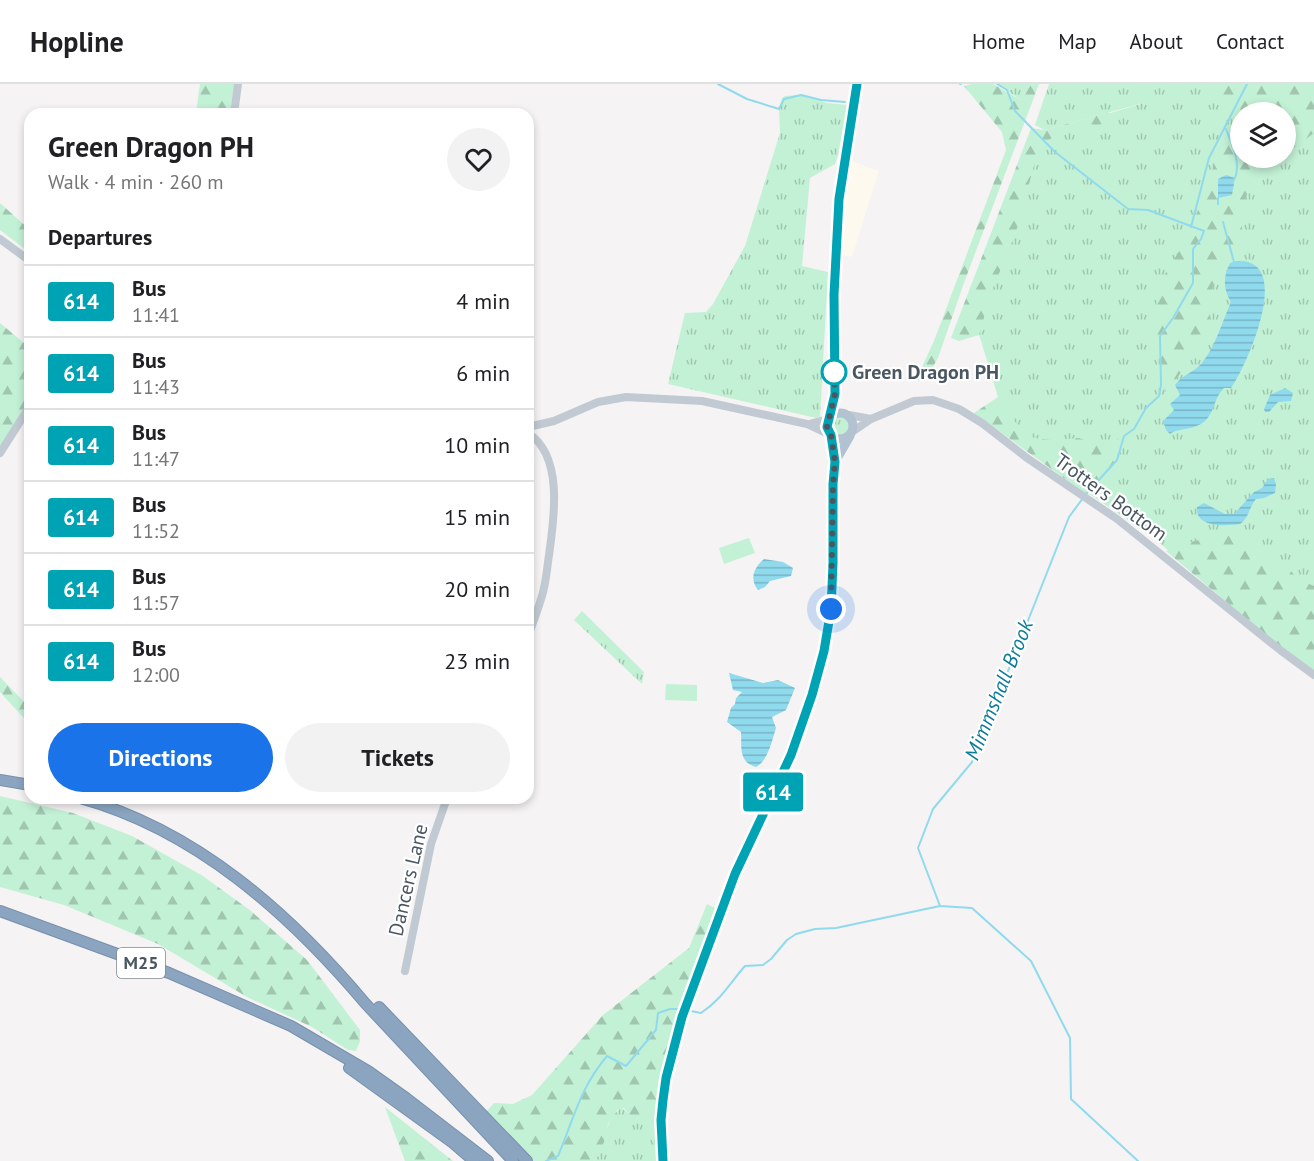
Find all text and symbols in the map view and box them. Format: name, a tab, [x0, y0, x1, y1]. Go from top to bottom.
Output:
text: Hopline	[30, 23, 124, 60]
text: Home	[972, 28, 1025, 55]
text: Map	[1058, 28, 1097, 55]
text: About	[1130, 28, 1183, 55]
text: Contact	[1216, 28, 1284, 55]
map controls	[1230, 102, 1296, 168]
button: layers	[1230, 102, 1296, 168]
text: Green Dragon PH	[48, 128, 254, 165]
button: heart	[447, 128, 510, 191]
text: Walk · 4 min · 260 m	[48, 169, 224, 195]
text: Departures	[48, 223, 152, 251]
text: Bus	[132, 274, 166, 302]
text: 4 min	[456, 287, 510, 315]
text: 614	[63, 288, 99, 315]
text: 11:41	[132, 302, 180, 328]
text: Bus	[132, 346, 166, 374]
text: 6 min	[456, 359, 510, 387]
marker: Green Dragon PH	[821, 359, 847, 385]
place label: Green Dragon PH	[852, 359, 999, 385]
text: 614	[63, 360, 99, 387]
text: 11:43	[132, 374, 180, 400]
text: Bus	[132, 418, 166, 446]
text: 10 min	[444, 431, 510, 459]
text: 614	[63, 432, 99, 459]
text: 11:47	[132, 446, 180, 472]
street label: Trotters Bottom	[1049, 447, 1173, 547]
text: Bus	[132, 490, 166, 518]
text: 15 min	[444, 503, 510, 531]
text: 614	[63, 504, 99, 531]
text: 11:52	[132, 518, 180, 544]
text: Bus	[132, 562, 166, 590]
text: 20 min	[444, 575, 510, 603]
text: 614	[63, 576, 99, 603]
text: 11:57	[132, 590, 180, 616]
your location	[816, 594, 846, 624]
water label: Mimmshall Brook	[958, 614, 1040, 764]
text: Bus	[132, 634, 166, 662]
text: 23 min	[444, 647, 510, 675]
text: 614	[63, 648, 99, 675]
text: 12:00	[132, 662, 180, 688]
button: Directions	[48, 723, 273, 792]
button: Tickets	[285, 723, 510, 792]
line badge: 614	[738, 772, 808, 812]
text: 614	[755, 779, 791, 806]
street label: Dancers Lane	[382, 821, 434, 939]
road number: M25	[117, 948, 165, 978]

